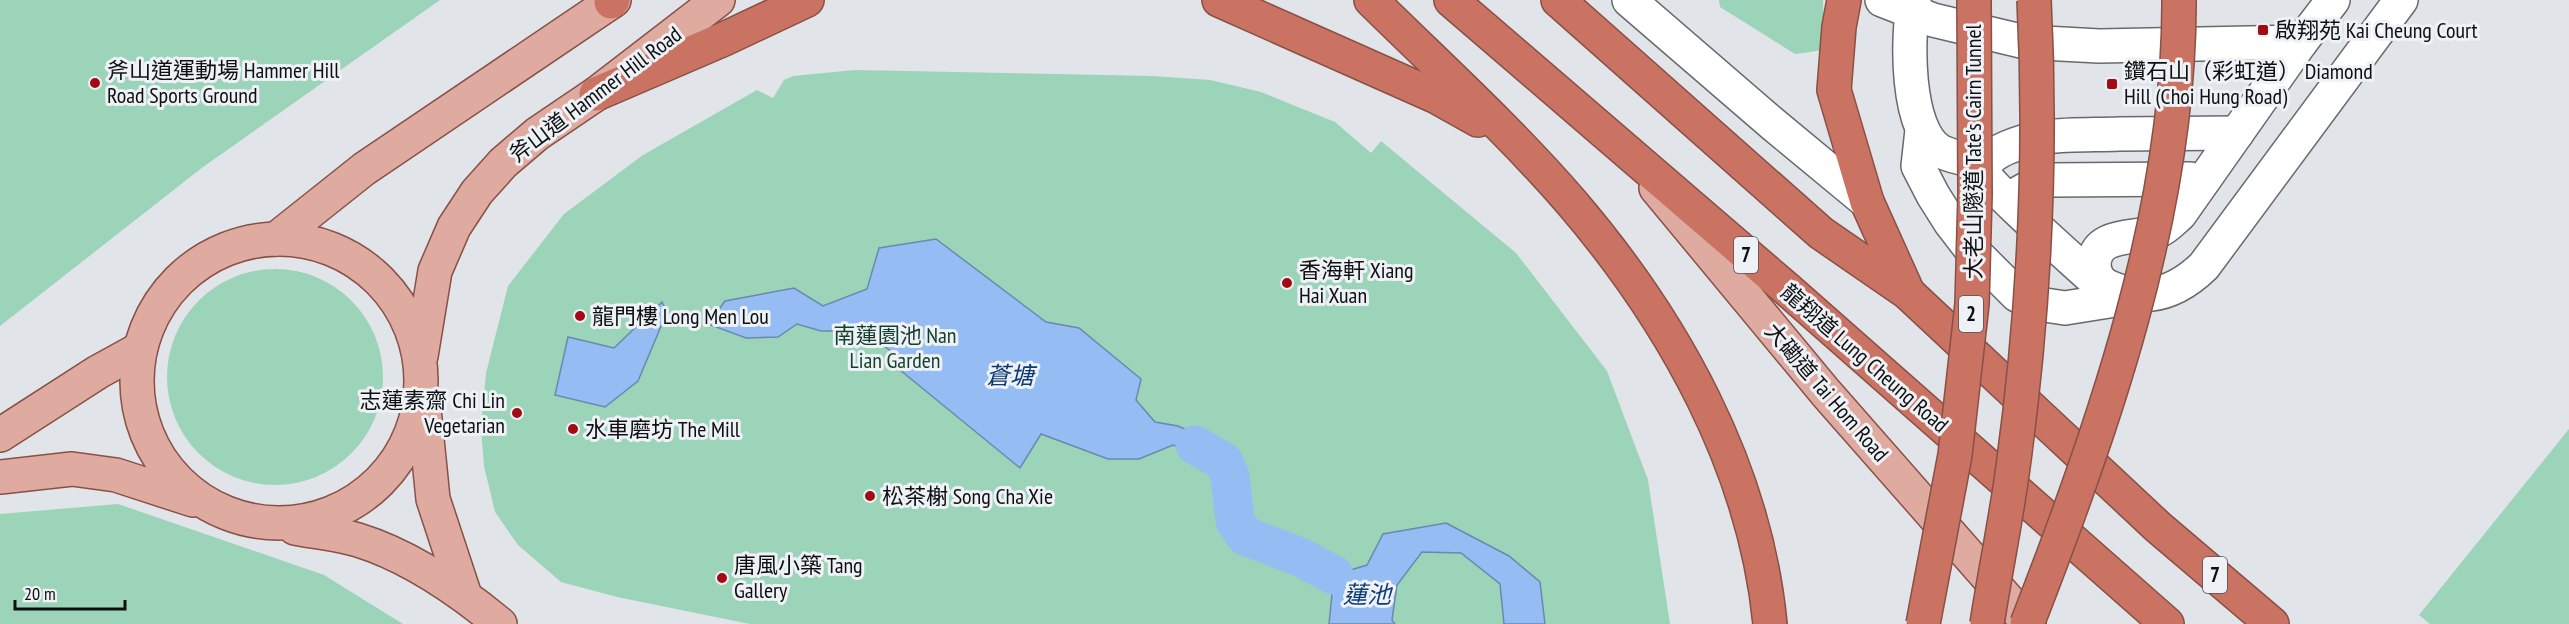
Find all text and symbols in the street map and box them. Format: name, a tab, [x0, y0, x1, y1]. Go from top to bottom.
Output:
place label: 啟翔苑 Kai Cheung Court	[2275, 16, 2478, 44]
street label: 斧山道 Hammer Hill Road	[503, 20, 687, 168]
marker: 啟翔苑 Kai Cheung Court	[2256, 23, 2270, 37]
street label: 大老山隧道 Tate's Cairn Tunnel	[1959, 24, 1987, 280]
place label: 斧山道運動場 Hammer Hill Road Sports Ground	[107, 56, 340, 109]
place label: 鑽石山（彩虹道） Diamond Hill (Choi Hung Road)	[2124, 57, 2373, 110]
marker: 斧山道運動場 Hammer Hill Road Sports Ground	[88, 76, 102, 90]
marker: 鑽石山（彩虹道） Diamond Hill (Choi Hung Road)	[2105, 77, 2119, 91]
road number: 7	[1734, 237, 1758, 273]
place label: 香海軒 Xiang Hai Xuan	[1299, 256, 1413, 309]
marker: 香海軒 Xiang Hai Xuan	[1280, 276, 1294, 290]
street label: 龍翔道 Lung Cheung Road	[1776, 278, 1954, 438]
road number: 2	[1959, 296, 1983, 332]
place label: 龍門樓 Long Men Lou	[592, 302, 769, 330]
marker: 龍門樓 Long Men Lou	[573, 309, 587, 323]
street label: 大磡道 Tai Hom Road	[1759, 317, 1895, 467]
park label: 南蓮園池 Nan Lian Garden	[834, 321, 956, 374]
water label: 蒼塘	[986, 360, 1038, 391]
place label: 志蓮素齋 Chi Lin Vegetarian	[360, 386, 505, 439]
marker: 志蓮素齋 Chi Lin Vegetarian	[510, 406, 524, 420]
place label: 水車磨坊 The Mill	[585, 415, 741, 443]
marker: 水車磨坊 The Mill	[566, 422, 580, 436]
place label: 松茶榭 Song Cha Xie	[882, 482, 1053, 510]
marker: 松茶榭 Song Cha Xie	[863, 489, 877, 503]
place label: 唐風小築 Tang Gallery	[734, 551, 863, 604]
road number: 7	[2203, 557, 2227, 593]
marker: 唐風小築 Tang Gallery	[715, 571, 729, 585]
scale bar	[15, 573, 124, 611]
water label: 蓮池	[1343, 579, 1394, 610]
text: 20 m	[24, 582, 56, 605]

